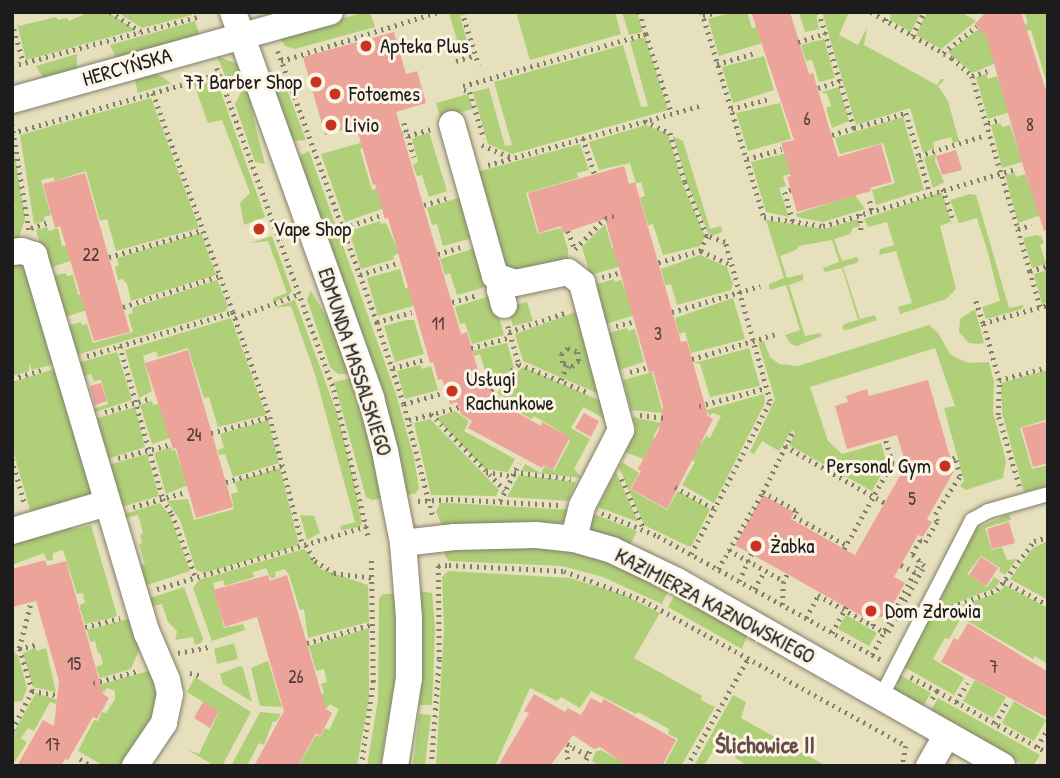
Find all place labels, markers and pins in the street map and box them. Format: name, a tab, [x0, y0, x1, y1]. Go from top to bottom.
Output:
place label: Apteka Plus	[380, 33, 469, 59]
marker: Apteka Plus	[358, 38, 374, 54]
place label: 77 Barber Shop	[184, 69, 302, 95]
marker: 77 Barber Shop	[308, 74, 324, 90]
place label: Fotoemes	[349, 81, 420, 107]
marker: Fotoemes	[327, 86, 343, 102]
place label: Livio	[345, 112, 379, 138]
marker: Livio	[323, 117, 339, 133]
place label: Vape Shop	[273, 216, 351, 242]
marker: Vape Shop	[251, 221, 267, 237]
place label: Usługi Rachunkowe	[466, 366, 554, 416]
marker: Usługi Rachunkowe	[444, 383, 460, 399]
place label: Personal Gym	[827, 453, 931, 479]
marker: Personal Gym	[937, 458, 953, 474]
place label: Żabka	[770, 533, 814, 559]
marker: Żabka	[748, 538, 764, 554]
place label: Dom Zdrowia	[885, 598, 981, 624]
marker: Dom Zdrowia	[863, 603, 879, 619]

